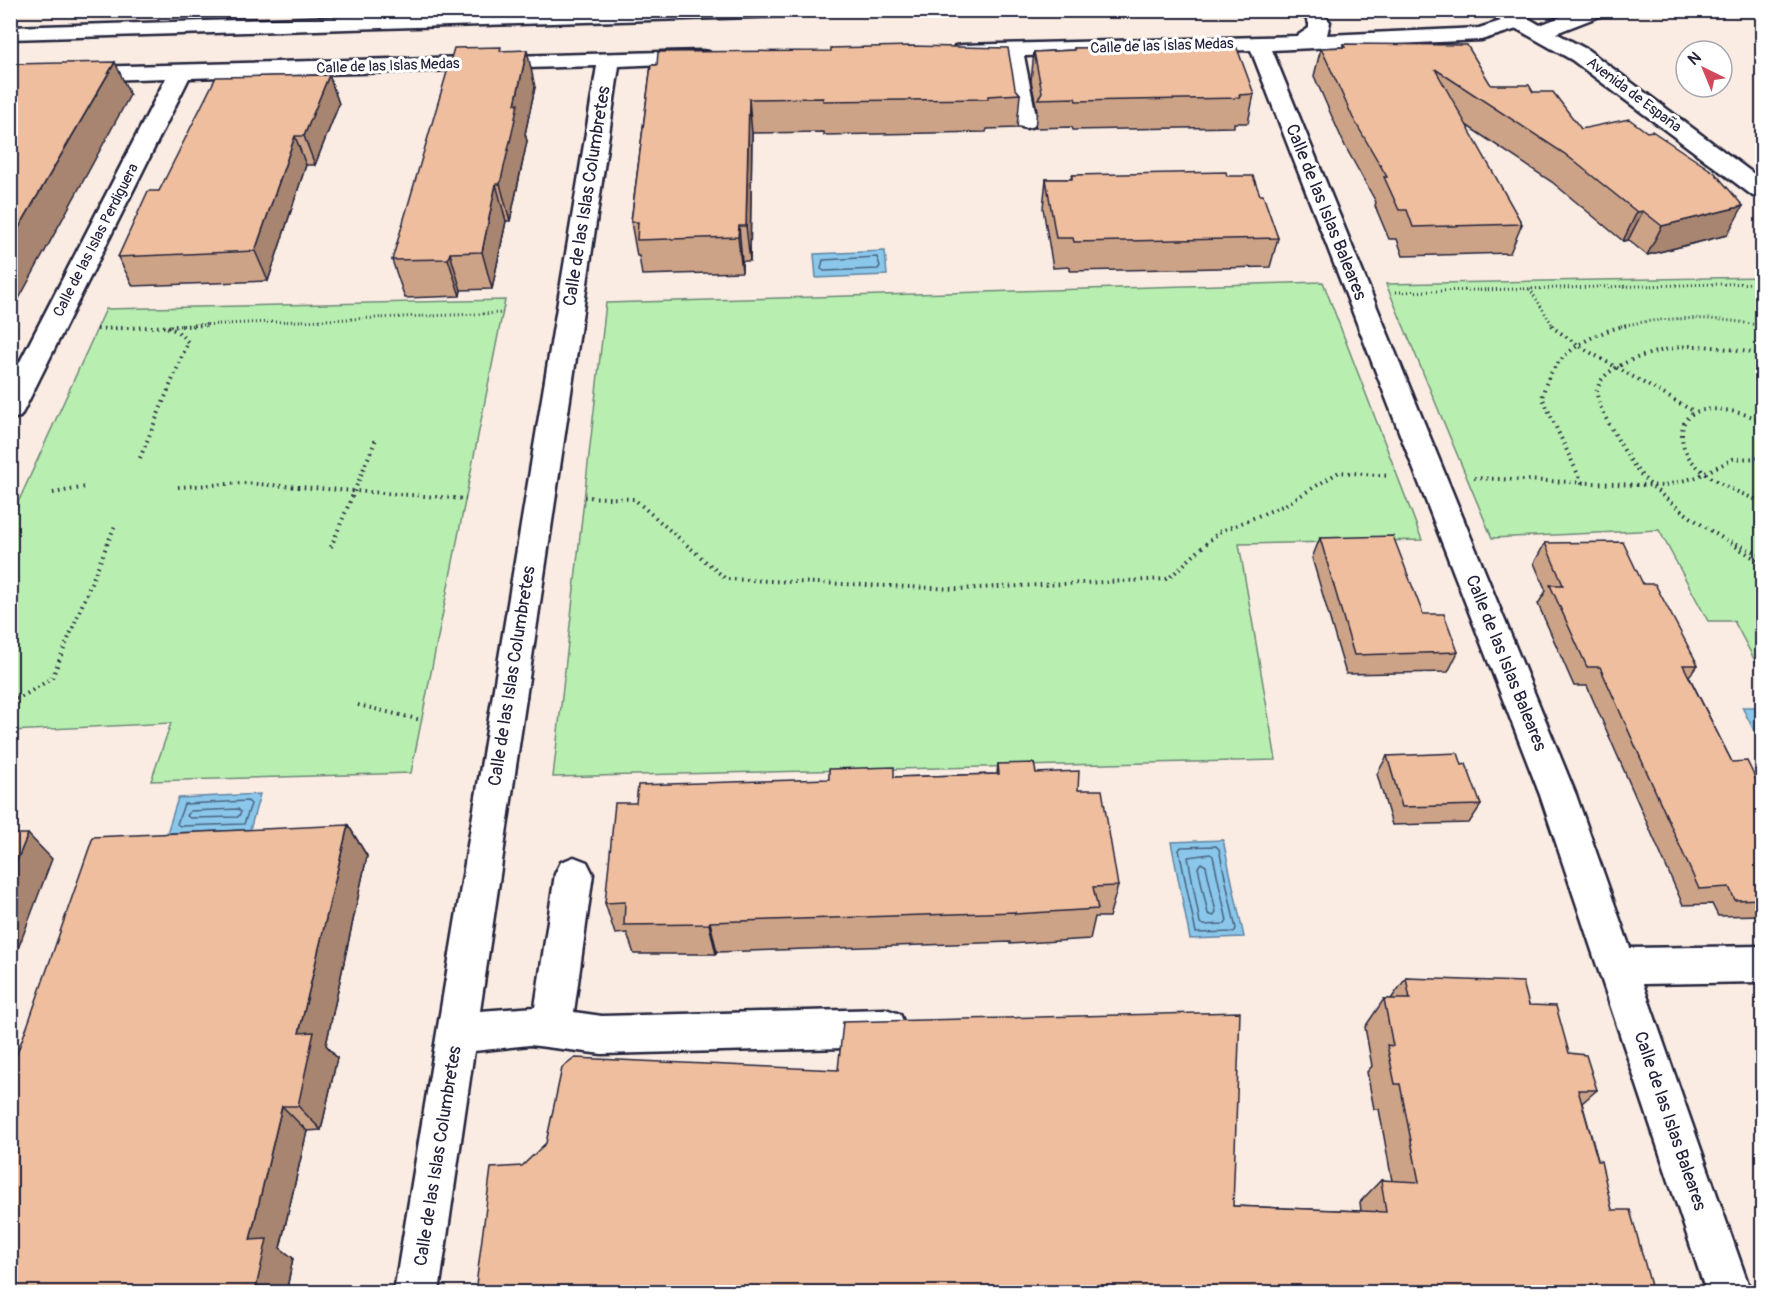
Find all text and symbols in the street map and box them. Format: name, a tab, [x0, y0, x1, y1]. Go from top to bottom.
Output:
street label: Calle de las Islas Medas	[1090, 34, 1234, 58]
north arrow	[1674, 39, 1734, 99]
text: N	[1684, 48, 1705, 70]
street label: Avenida de España	[1583, 53, 1685, 137]
street label: Calle de las Islas Medas	[316, 54, 460, 78]
street label: Calle de las Islas Columbretes	[558, 84, 616, 308]
street label: Calle de las Islas Baleares	[1280, 121, 1372, 303]
street label: Calle de las Islas Perdiguera	[49, 160, 143, 320]
street label: Calle de las Islas Columbretes	[483, 564, 541, 788]
street label: Calle de las Islas Baleares	[1460, 572, 1552, 754]
street label: Calle de las Islas Baleares	[1629, 1028, 1711, 1214]
street label: Calle de las Islas Columbretes	[409, 1044, 467, 1268]

